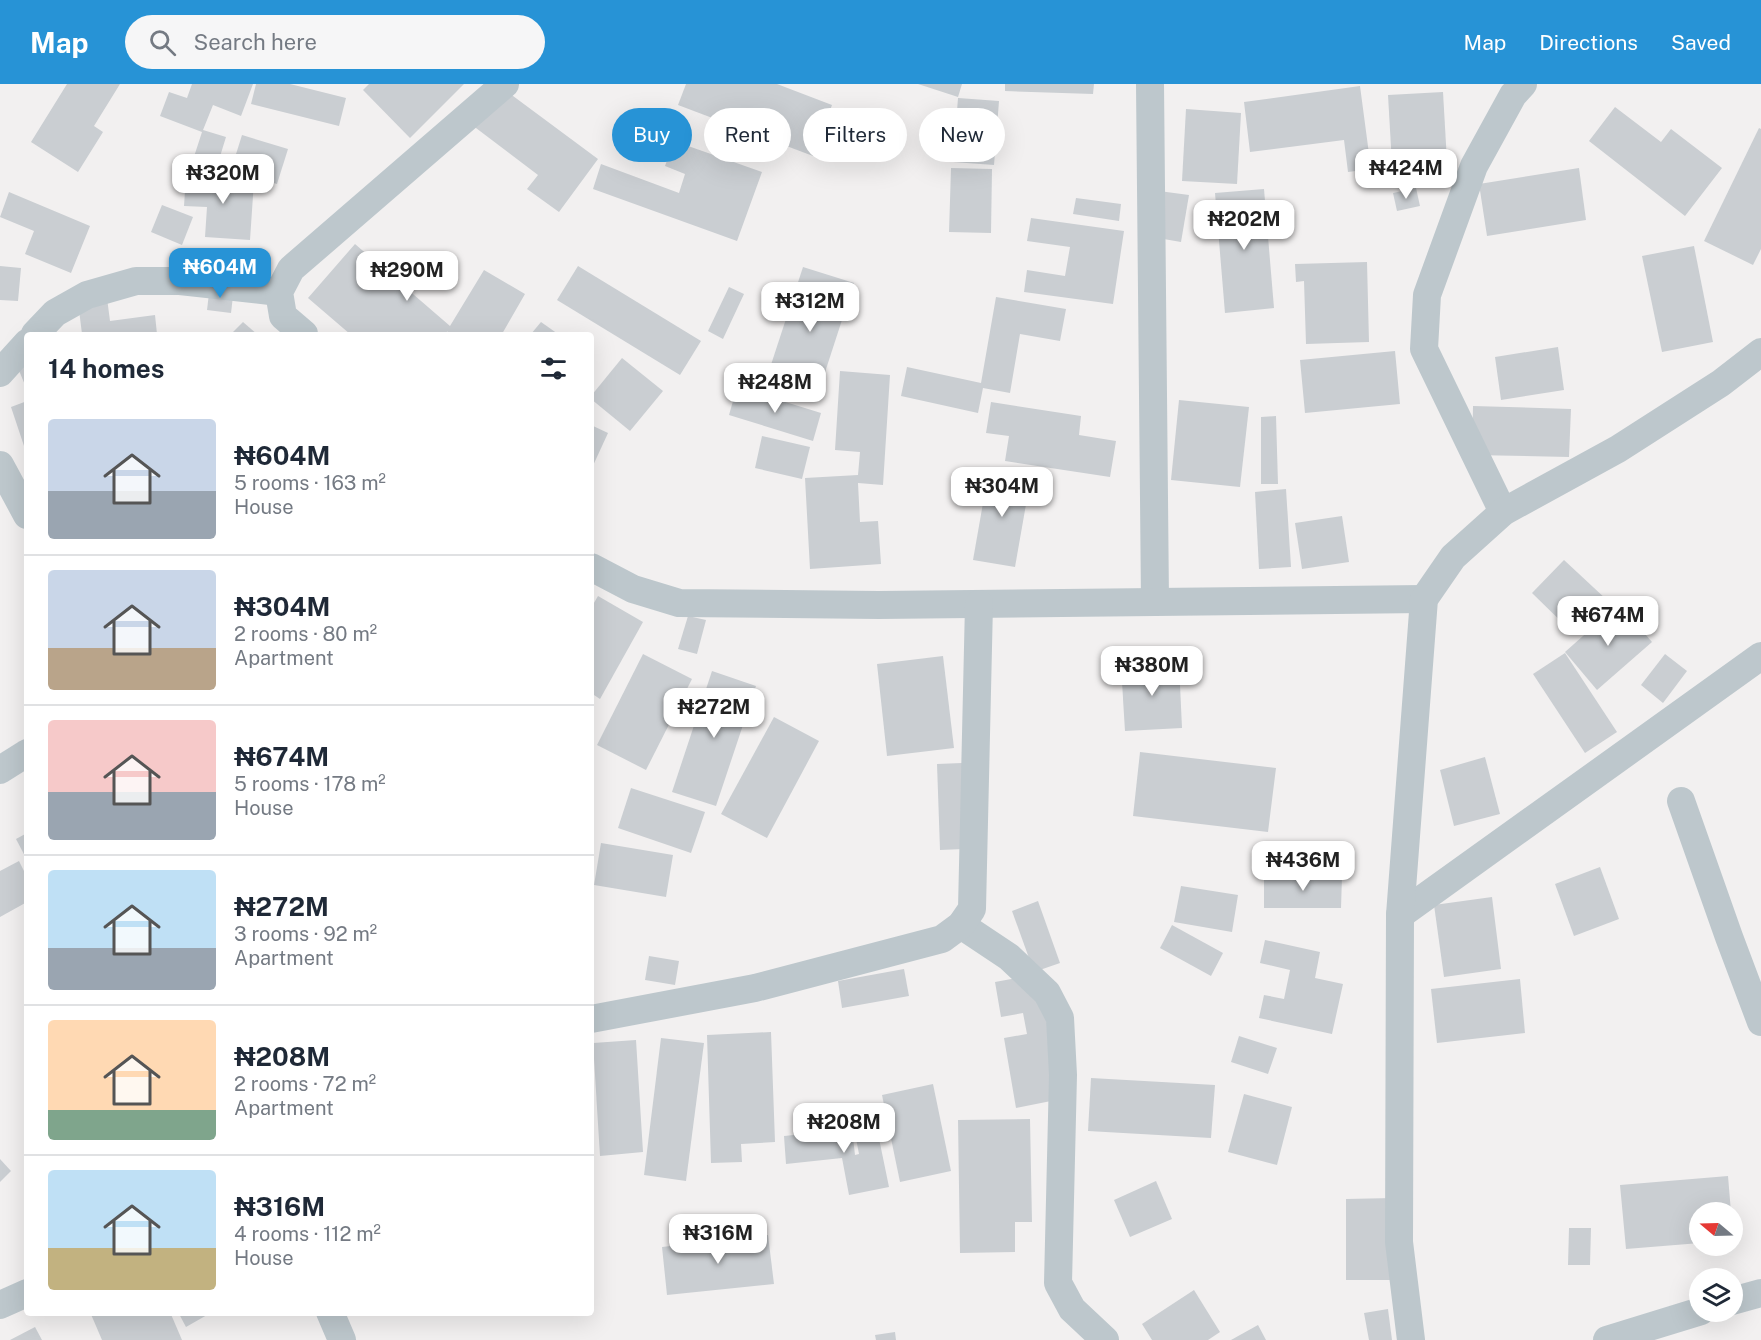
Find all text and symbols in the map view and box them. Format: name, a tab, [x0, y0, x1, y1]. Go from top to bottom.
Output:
search box	[125, 15, 545, 69]
text: Map	[30, 26, 89, 59]
icon: search	[146, 26, 179, 59]
text: Search here	[194, 29, 317, 55]
text: Map	[1464, 30, 1506, 55]
text: Directions	[1539, 30, 1638, 55]
text: Saved	[1671, 30, 1731, 55]
chip: Buy	[612, 108, 692, 162]
chip: Rent	[704, 108, 791, 162]
chip: Filters	[803, 108, 907, 162]
chip: New	[919, 108, 1005, 162]
pin: ₦424M	[1364, 149, 1448, 200]
pin: ₦320M	[181, 154, 265, 205]
text: ₦424M	[1369, 156, 1443, 180]
text: ₦320M	[186, 161, 260, 185]
pin: ₦202M	[1202, 200, 1286, 251]
text: ₦202M	[1207, 207, 1281, 231]
pin: ₦604M	[178, 248, 262, 299]
pin: ₦290M	[365, 251, 449, 302]
text: ₦604M	[183, 255, 257, 279]
text: ₦290M	[370, 258, 444, 282]
pin: ₦312M	[768, 282, 852, 333]
text: ₦312M	[775, 289, 845, 313]
icon: filters	[537, 352, 570, 385]
text: 14 homes	[48, 353, 164, 384]
pin: ₦248M	[733, 363, 817, 414]
text: ₦248M	[738, 370, 812, 394]
text: ₦604M	[234, 440, 330, 471]
icon: home	[96, 443, 168, 515]
pin: ₦304M	[960, 467, 1044, 518]
text: 5 rooms · 163 m²	[234, 471, 386, 495]
text: ₦304M	[965, 474, 1039, 498]
text: House	[234, 495, 294, 519]
text: ₦304M	[234, 591, 330, 622]
icon: home	[96, 594, 168, 666]
pin: ₦674M	[1566, 596, 1650, 647]
text: ₦674M	[1571, 603, 1645, 627]
text: 2 rooms · 80 m²	[234, 622, 377, 646]
text: Apartment	[234, 646, 334, 670]
pin: ₦380M	[1110, 646, 1194, 697]
text: ₦380M	[1115, 653, 1189, 677]
pin: ₦272M	[672, 688, 756, 739]
text: ₦272M	[678, 695, 750, 719]
text: ₦674M	[234, 741, 329, 772]
icon: home	[96, 744, 168, 816]
text: 5 rooms · 178 m²	[234, 772, 386, 796]
text: House	[234, 796, 294, 820]
pin: ₦436M	[1261, 841, 1345, 892]
text: ₦436M	[1266, 848, 1340, 872]
text: ₦272M	[234, 891, 329, 922]
icon: home	[96, 894, 168, 966]
text: 3 rooms · 92 m²	[234, 922, 377, 946]
text: Apartment	[234, 946, 334, 970]
text: ₦208M	[234, 1041, 330, 1072]
icon: home	[96, 1044, 168, 1116]
text: 2 rooms · 72 m²	[234, 1072, 376, 1096]
text: Apartment	[234, 1096, 334, 1120]
pin: ₦208M	[802, 1103, 886, 1154]
text: ₦208M	[807, 1110, 881, 1134]
text: ₦316M	[234, 1191, 325, 1222]
icon: home	[96, 1194, 168, 1266]
north arrow	[1689, 1202, 1743, 1256]
map controls	[1689, 1202, 1743, 1322]
pin: ₦316M	[676, 1214, 760, 1265]
text: ₦316M	[683, 1221, 753, 1245]
text: 4 rooms · 112 m²	[234, 1222, 381, 1246]
text: House	[234, 1246, 294, 1270]
button: layers	[1689, 1268, 1743, 1322]

